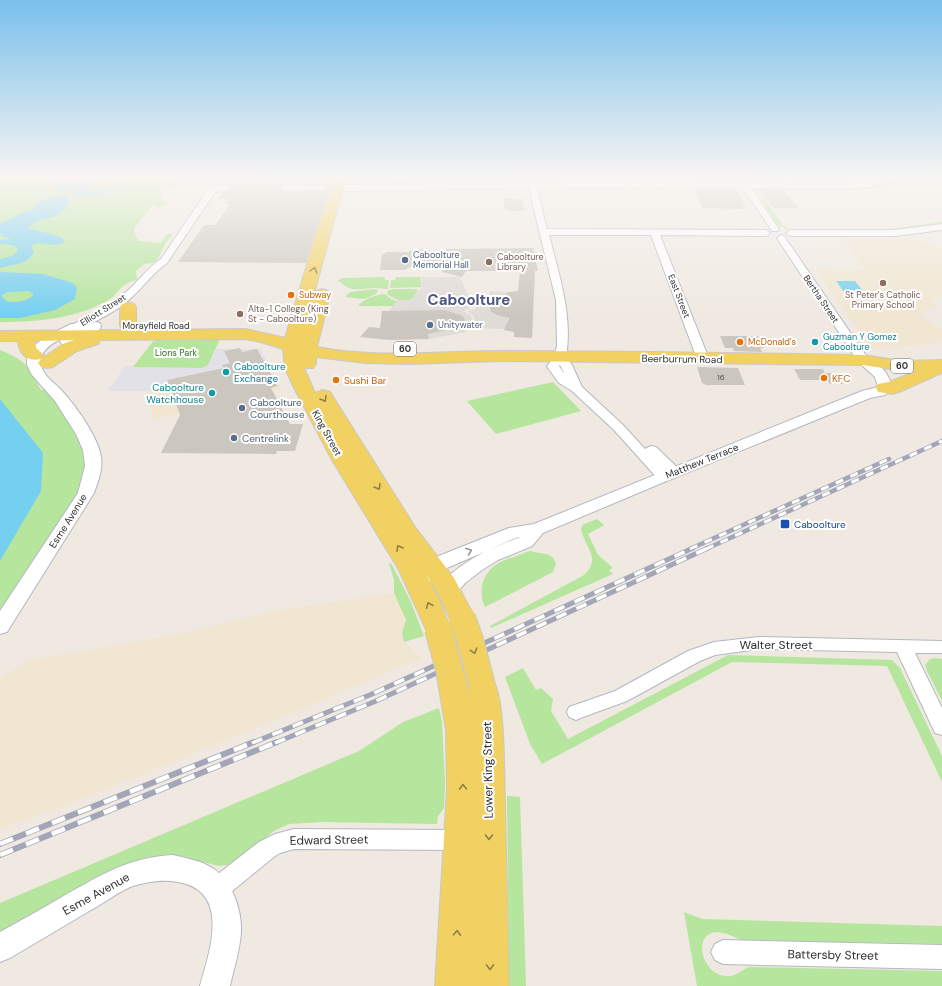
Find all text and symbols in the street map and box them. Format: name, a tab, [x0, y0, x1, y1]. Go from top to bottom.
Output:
place label: Caboolture Memorial Hall	[413, 249, 469, 271]
place label: Caboolture Library	[497, 251, 544, 273]
marker: Caboolture Memorial Hall	[400, 255, 410, 265]
marker: Caboolture Library	[484, 257, 494, 267]
one-way arrow	[309, 266, 318, 273]
street label: East Street	[665, 273, 693, 320]
street label: Bertha Street	[801, 273, 842, 326]
marker: St Peter's Catholic Primary School	[878, 278, 888, 288]
place label: Subway	[299, 289, 331, 301]
place label: St Peter's Catholic Primary School	[845, 289, 921, 311]
marker: Subway	[286, 290, 296, 300]
district label: Caboolture	[428, 290, 510, 310]
street label: Elliott Street	[78, 291, 128, 329]
place label: Alta-1 College (King St - Caboolture)	[248, 303, 329, 325]
marker: Alta-1 College (King St - Caboolture)	[235, 309, 245, 319]
place label: Unitywater	[438, 319, 484, 331]
street label: Morayfield Road	[122, 320, 190, 332]
marker: Unitywater	[425, 320, 435, 330]
place label: Guzman Y Gomez Caboolture	[823, 331, 897, 353]
place label: McDonald's	[748, 336, 796, 348]
marker: McDonald's	[735, 337, 745, 347]
marker: Guzman Y Gomez Caboolture	[810, 337, 820, 347]
road number: 60	[394, 342, 416, 356]
park label: Lions Park	[155, 347, 198, 359]
street label: Beerburrum Road	[641, 352, 723, 366]
road number: 60	[891, 359, 913, 373]
place label: Caboolture Exchange	[234, 360, 286, 385]
marker: Caboolture Exchange	[221, 367, 231, 377]
house number: 16	[717, 372, 725, 382]
place label: KFC	[832, 372, 850, 385]
marker: KFC	[819, 373, 829, 383]
place label: Sushi Bar	[344, 374, 387, 387]
marker: Sushi Bar	[331, 375, 341, 385]
place label: Caboolture Watchhouse	[146, 381, 204, 406]
marker: Caboolture Watchhouse	[207, 388, 217, 398]
one-way arrow	[320, 395, 327, 402]
place label: Caboolture Courthouse	[250, 396, 305, 421]
marker: Caboolture Courthouse	[237, 403, 247, 413]
street label: King Street	[309, 408, 345, 458]
place label: Centrelink	[242, 432, 289, 445]
marker: Centrelink	[229, 433, 239, 443]
street label: Matthew Terrace	[664, 440, 741, 482]
one-way arrow	[374, 483, 381, 490]
street label: Esme Avenue	[46, 491, 90, 551]
marker: Caboolture	[779, 518, 791, 530]
place label: Caboolture	[794, 518, 846, 531]
one-way arrow	[396, 545, 403, 552]
one-way arrow	[466, 547, 473, 555]
one-way arrow	[426, 602, 434, 610]
street label: Walter Street	[739, 637, 813, 653]
one-way arrow	[469, 647, 477, 654]
street label: Lower King Street	[479, 721, 497, 819]
one-way arrow	[459, 784, 467, 790]
street label: Edward Street	[290, 831, 369, 849]
one-way arrow	[485, 834, 493, 840]
street label: Esme Avenue	[60, 869, 133, 919]
one-way arrow	[452, 930, 461, 936]
street label: Battersby Street	[787, 946, 879, 964]
one-way arrow	[486, 964, 494, 970]

